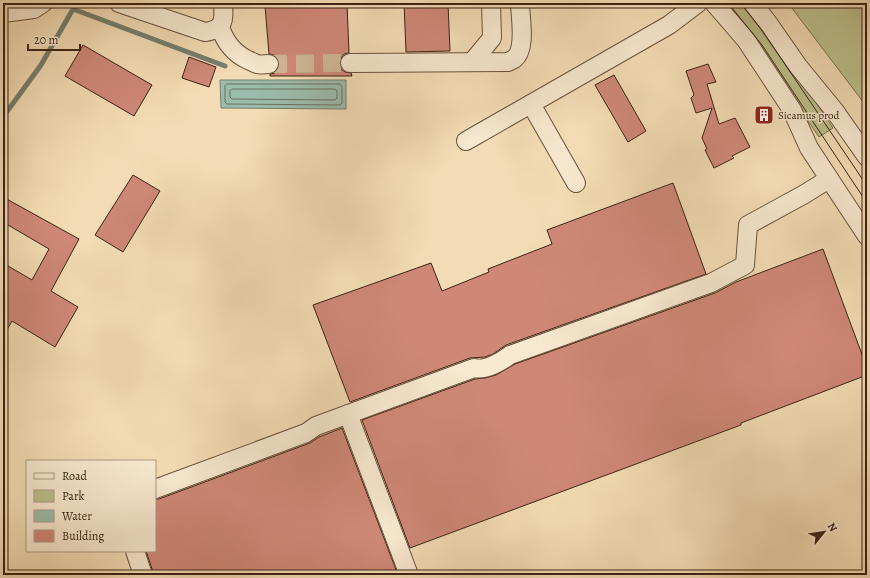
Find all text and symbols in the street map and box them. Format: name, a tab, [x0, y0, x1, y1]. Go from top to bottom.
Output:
scale bar	[28, 26, 80, 52]
text: 20 m	[34, 32, 58, 48]
building icon: Sicamus prod	[753, 104, 775, 126]
place label: Sicamus prod	[778, 108, 840, 123]
legend	[26, 460, 156, 552]
text: Road	[62, 468, 88, 484]
text: Park	[62, 488, 85, 504]
text: Water	[61, 508, 92, 524]
north arrow	[804, 512, 844, 552]
text: N	[824, 520, 841, 534]
text: Building	[62, 528, 104, 544]

